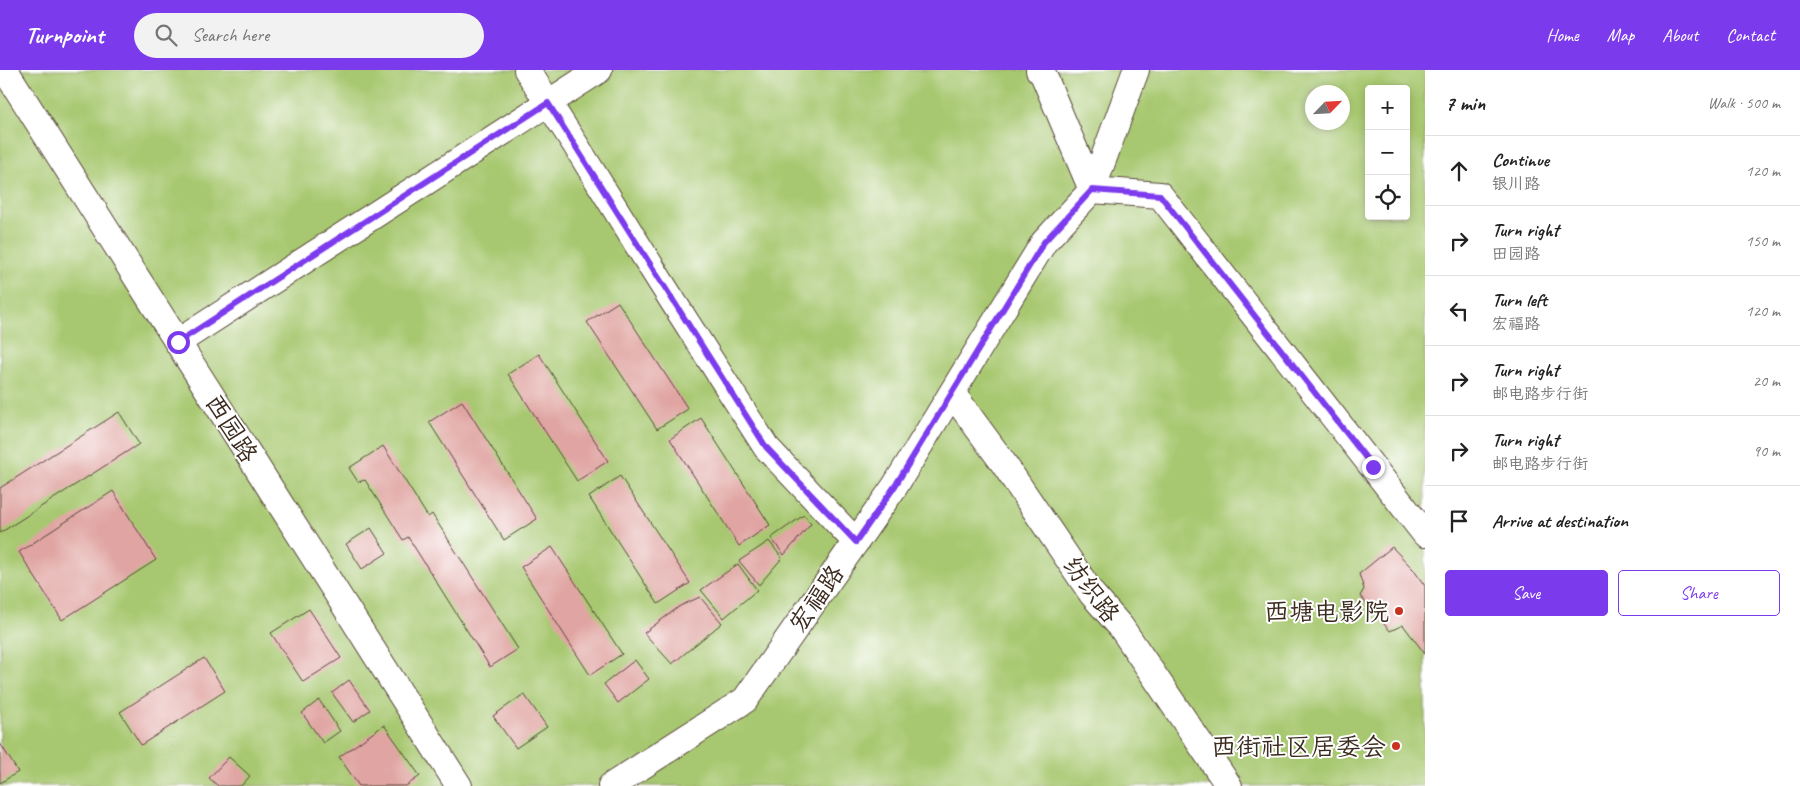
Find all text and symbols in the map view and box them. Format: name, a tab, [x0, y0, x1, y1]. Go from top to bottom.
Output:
search box	[134, 13, 484, 58]
text: Turnpoint	[25, 20, 104, 50]
icon: search	[152, 21, 180, 49]
text: Search here	[192, 23, 269, 47]
text: Home	[1546, 24, 1579, 46]
text: Map	[1607, 24, 1634, 46]
text: About	[1662, 24, 1698, 46]
text: Contact	[1726, 24, 1775, 46]
north arrow	[1305, 85, 1350, 130]
map controls	[1365, 85, 1410, 220]
button: +	[1365, 85, 1410, 130]
text: 7 min	[1445, 90, 1485, 116]
text: Walk · 500 m	[1708, 93, 1780, 113]
button: −	[1365, 130, 1410, 175]
text: Continue	[1492, 148, 1549, 172]
icon: ahead	[1445, 157, 1473, 185]
text: 120 m	[1746, 161, 1780, 181]
text: 银川路	[1492, 174, 1540, 194]
button: locate	[1365, 175, 1410, 220]
text: Turn right	[1492, 218, 1559, 242]
icon: right	[1445, 227, 1473, 255]
text: 150 m	[1746, 231, 1780, 251]
text: 田园路	[1492, 244, 1540, 264]
text: Turn left	[1492, 288, 1547, 312]
icon: left	[1445, 297, 1473, 325]
text: 120 m	[1746, 301, 1780, 321]
text: 宏福路	[1492, 314, 1540, 334]
route start	[167, 331, 190, 354]
text: Turn right	[1492, 358, 1559, 382]
icon: right	[1445, 367, 1473, 395]
text: 20 m	[1753, 371, 1780, 391]
text: 邮电路步行街	[1492, 384, 1588, 404]
street label: 西园路	[198, 388, 265, 469]
text: Turn right	[1492, 428, 1559, 452]
icon: right	[1445, 437, 1473, 465]
text: 90 m	[1753, 441, 1780, 461]
text: 邮电路步行街	[1492, 454, 1588, 474]
route end	[1362, 456, 1385, 479]
icon: arrive	[1445, 507, 1473, 535]
text: Arrive at destination	[1492, 509, 1628, 533]
street label: 纺织路	[1056, 550, 1127, 629]
street label: 宏福路	[782, 559, 851, 638]
button: Save	[1445, 570, 1608, 616]
button: Share	[1618, 570, 1780, 616]
place label: 西塘电影院	[1264, 596, 1389, 628]
marker: 西塘电影院	[1393, 605, 1405, 617]
place label: 西街社区居委会	[1211, 731, 1386, 763]
marker: 西街社区居委会	[1390, 740, 1402, 752]

